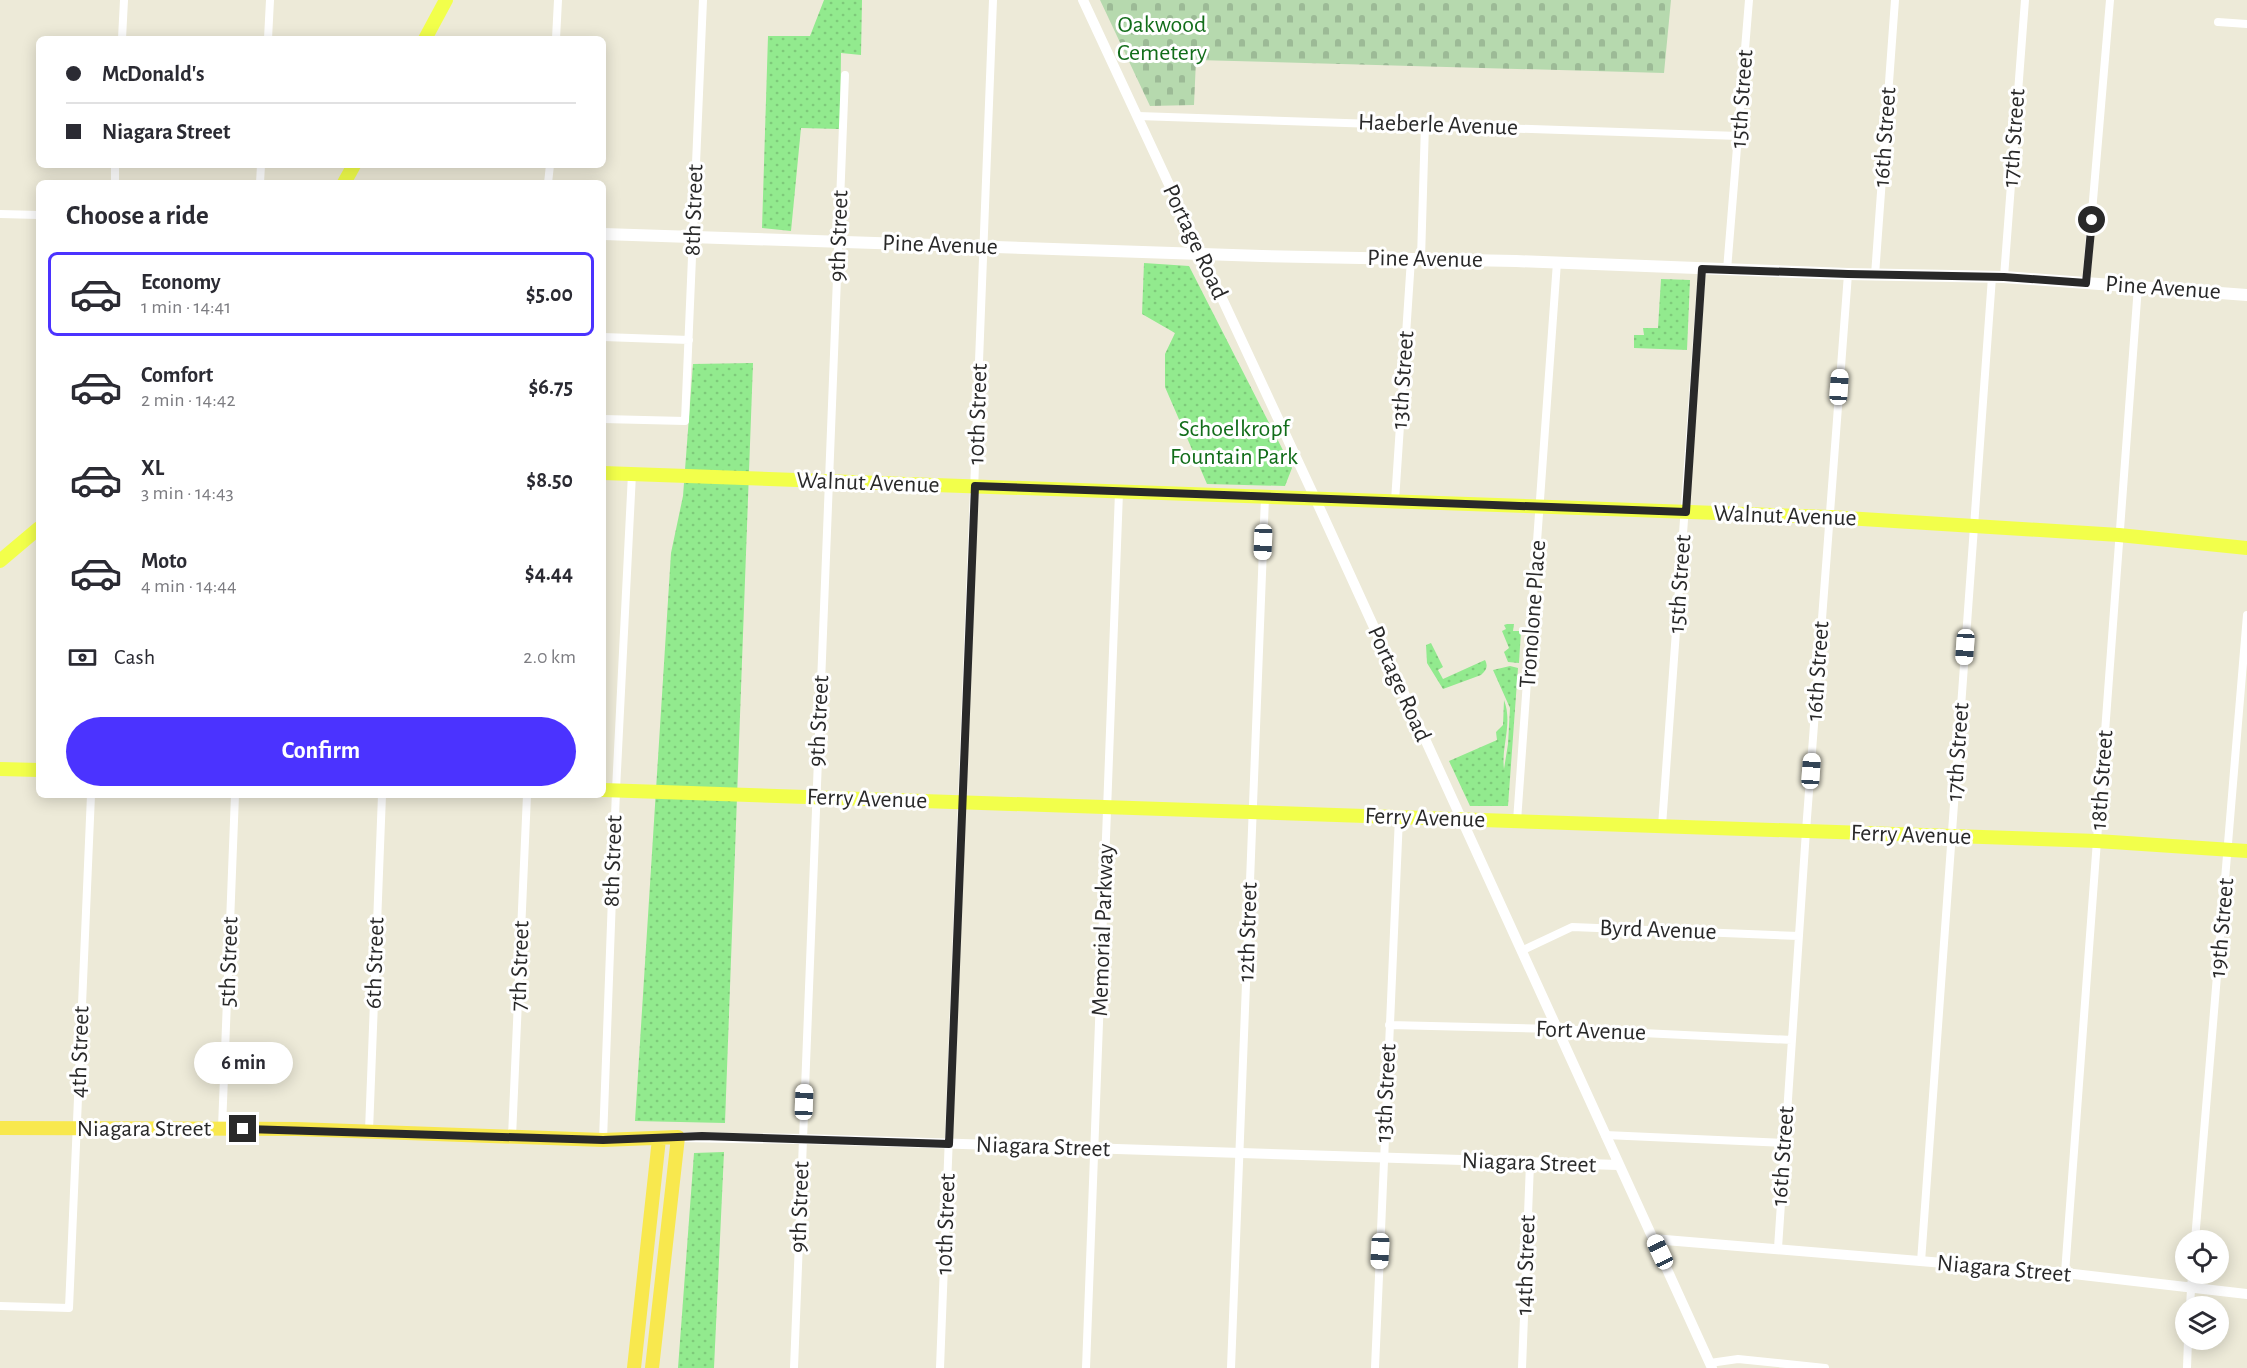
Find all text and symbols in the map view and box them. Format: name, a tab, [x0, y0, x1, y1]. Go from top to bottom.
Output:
park label: Oakwood Cemetery	[1117, 13, 1207, 65]
street label: 15th Street	[1727, 49, 1757, 149]
text: McDonald's	[102, 63, 204, 85]
street label: 16th Street	[1870, 86, 1900, 188]
street label: 17th Street	[1999, 88, 2029, 188]
street label: Haeberle Avenue	[1358, 110, 1518, 140]
text: Niagara Street	[102, 121, 230, 143]
street label: 8th Street	[680, 163, 708, 256]
street label: Portage Road	[1158, 181, 1232, 303]
street label: 9th Street	[825, 189, 853, 282]
text: Choose a ride	[66, 202, 209, 229]
route start	[2078, 206, 2105, 233]
street label: Pine Avenue	[882, 231, 998, 259]
street label: Pine Avenue	[1367, 246, 1483, 272]
icon: car	[69, 267, 123, 321]
text: Economy	[141, 271, 221, 293]
street label: Pine Avenue	[2104, 272, 2222, 304]
text: $5.00	[526, 283, 573, 305]
text: 1 min · 14:41	[141, 297, 231, 317]
street label: 13th Street	[1388, 330, 1418, 430]
icon: car	[69, 360, 123, 414]
street label: 10th Street	[964, 363, 992, 465]
text: Comfort	[141, 364, 213, 386]
car	[1829, 368, 1849, 406]
text: $6.75	[528, 376, 573, 398]
text: 2 min · 14:42	[141, 390, 236, 410]
park label: Schoelkropf Fountain Park	[1170, 417, 1298, 469]
icon: car	[69, 453, 123, 507]
text: XL	[141, 457, 164, 479]
text: $8.50	[526, 469, 573, 491]
street label: Walnut Avenue	[796, 469, 940, 497]
text: 3 min · 14:43	[141, 483, 234, 503]
street label: Walnut Avenue	[1713, 502, 1857, 530]
car	[1253, 524, 1273, 560]
street label: 15th Street	[1665, 534, 1695, 634]
street label: Tronolone Place	[1516, 539, 1550, 689]
icon: car	[69, 546, 123, 600]
text: Moto	[141, 550, 187, 572]
text: $4.44	[525, 562, 573, 584]
text: 4 min · 14:44	[141, 576, 237, 596]
street label: 16th Street	[1803, 620, 1833, 722]
street label: Portage Road	[1363, 622, 1435, 746]
car	[1955, 628, 1975, 666]
icon: cash	[66, 641, 99, 674]
text: Cash	[114, 646, 155, 668]
text: 2.0 km	[523, 647, 576, 667]
street label: 9th Street	[805, 674, 833, 768]
street label: 17th Street	[1943, 702, 1973, 802]
button: Confirm	[66, 717, 576, 786]
street label: 18th Street	[2087, 729, 2117, 831]
car	[1801, 752, 1821, 790]
street label: Ferry Avenue	[806, 785, 928, 813]
street label: Ferry Avenue	[1364, 804, 1486, 832]
street label: 8th Street	[599, 814, 627, 907]
street label: Ferry Avenue	[1850, 821, 1972, 849]
street label: Memorial Parkway	[1088, 843, 1118, 1017]
street label: 19th Street	[2206, 877, 2238, 979]
street label: 12th Street	[1234, 881, 1262, 982]
street label: 5th Street	[215, 916, 243, 1008]
street label: 6th Street	[361, 916, 389, 1009]
street label: Byrd Avenue	[1599, 916, 1717, 944]
street label: 7th Street	[506, 920, 534, 1012]
street label: 4th Street	[66, 1005, 94, 1098]
street label: Fort Avenue	[1535, 1017, 1647, 1045]
callout: 6 min	[194, 1042, 292, 1084]
street label: 13th Street	[1371, 1043, 1401, 1143]
text: 6 min	[221, 1053, 266, 1073]
car	[794, 1084, 814, 1120]
street label: 16th Street	[1768, 1105, 1798, 1207]
route end	[229, 1115, 256, 1142]
street label: Niagara Street	[77, 1117, 212, 1141]
street label: Niagara Street	[975, 1133, 1111, 1161]
street label: Niagara Street	[1461, 1149, 1597, 1177]
street label: 9th Street	[786, 1160, 814, 1253]
street label: 10th Street	[932, 1173, 960, 1275]
street label: 14th Street	[1512, 1214, 1540, 1316]
map controls	[2175, 1230, 2229, 1350]
button: locate	[2175, 1230, 2229, 1284]
car	[1644, 1232, 1676, 1272]
car	[1370, 1233, 1390, 1269]
street label: Niagara Street	[1936, 1251, 2072, 1287]
button: layers	[2175, 1296, 2229, 1350]

